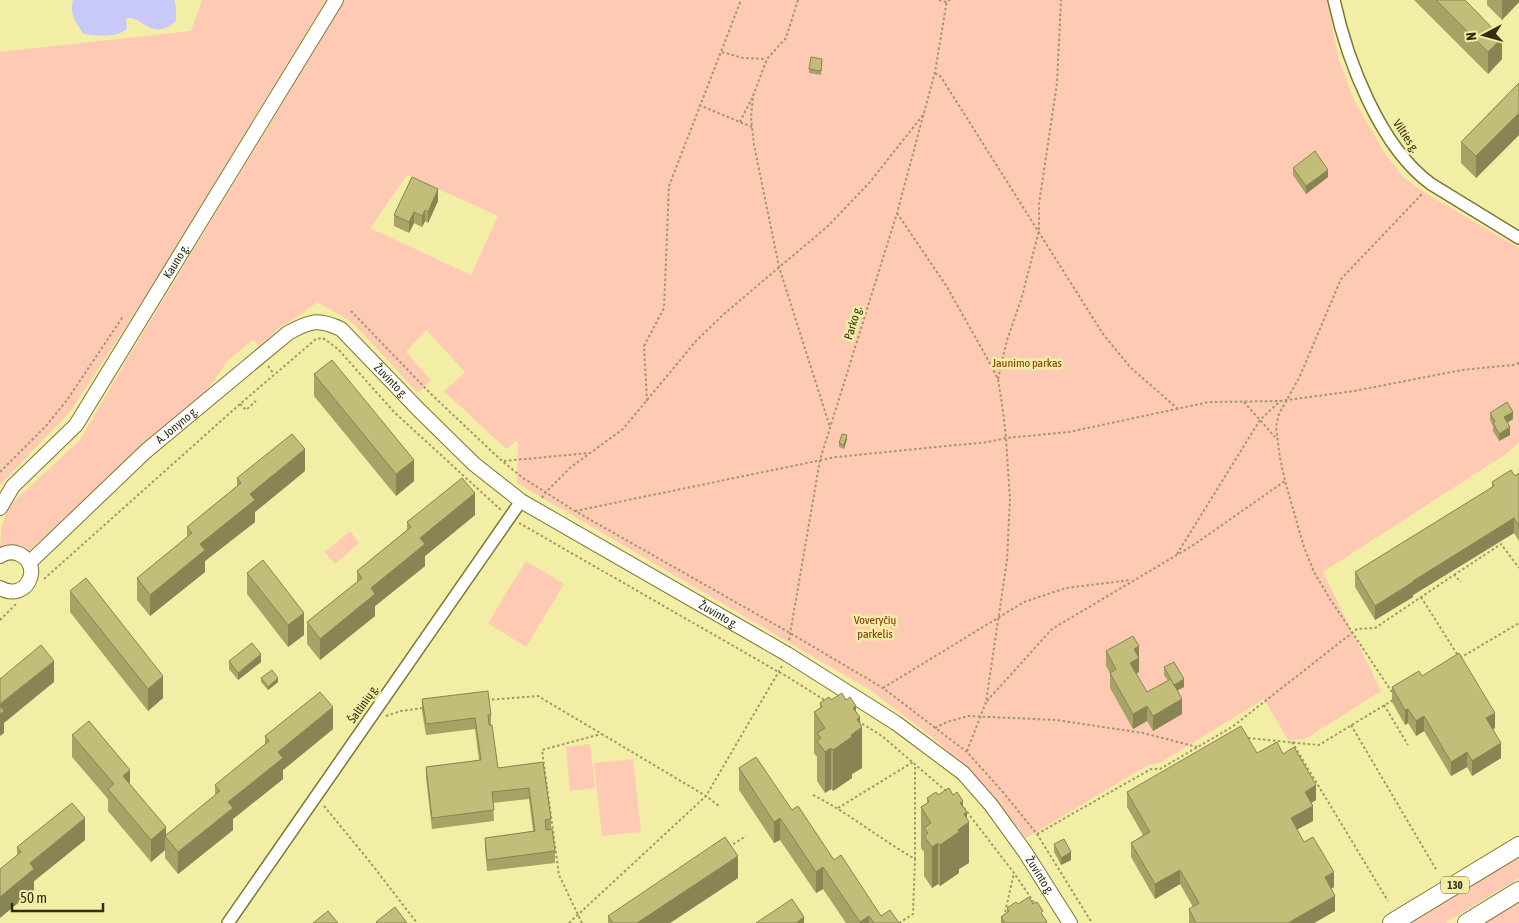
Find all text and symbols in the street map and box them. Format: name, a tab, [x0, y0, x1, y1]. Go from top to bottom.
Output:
north arrow	[1459, 10, 1509, 60]
text: N	[1463, 31, 1479, 41]
street label: Vilties g.	[1390, 117, 1422, 155]
street label: Kauno g.	[160, 242, 192, 281]
street label: Parko g.	[841, 305, 865, 341]
park label: Jaunimo parkas	[992, 356, 1062, 370]
street label: Žuvinto g.	[371, 361, 411, 401]
street label: A. Jonyno g.	[153, 404, 201, 447]
street label: Žuvinto g.	[696, 598, 740, 631]
park label: Voveryčių parkelis	[854, 613, 897, 641]
street label: Šaltinių g.	[345, 682, 381, 726]
street label: Žuvinto g.	[1022, 854, 1057, 897]
road number: 130	[1441, 876, 1469, 894]
scale bar	[12, 880, 104, 912]
text: 50 m	[20, 889, 47, 906]

